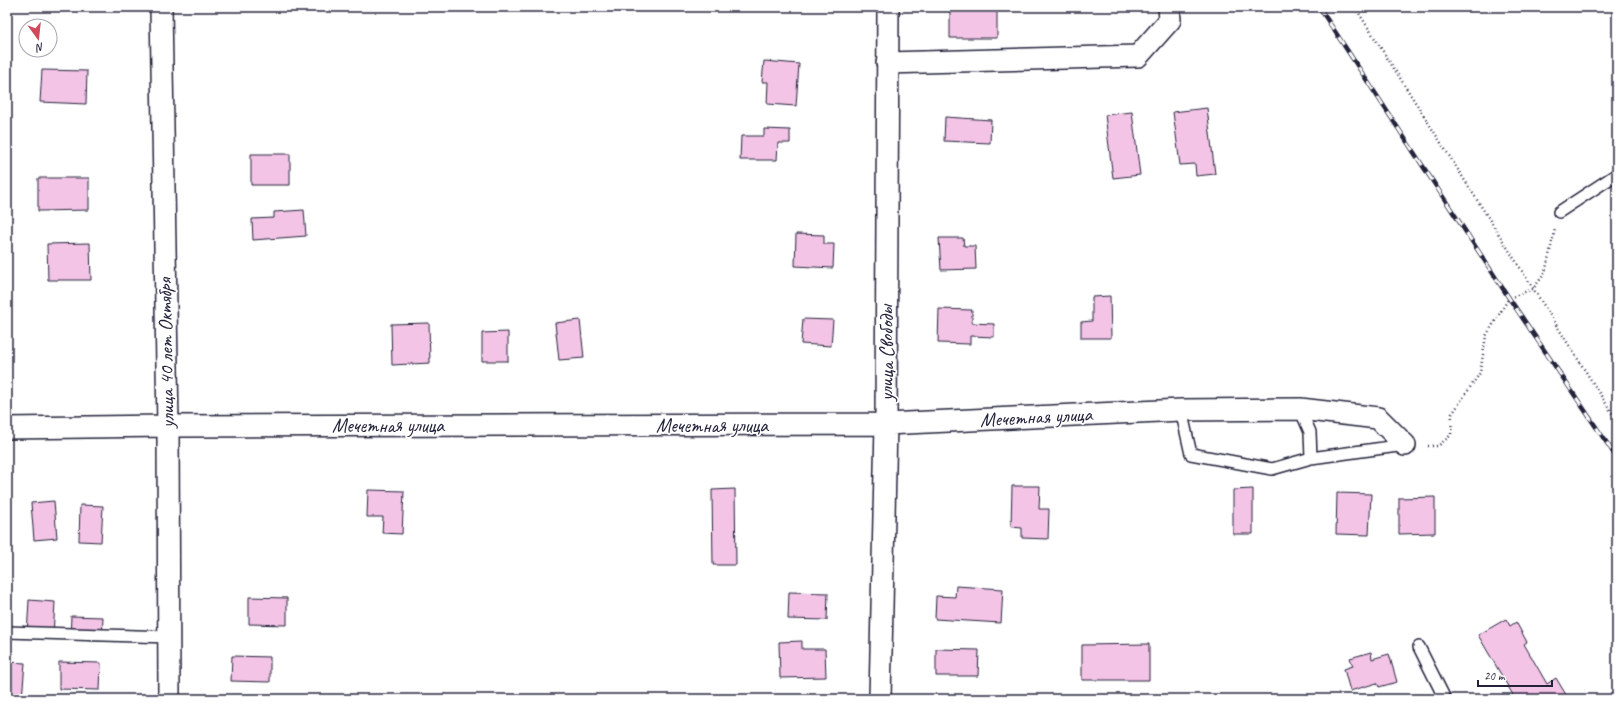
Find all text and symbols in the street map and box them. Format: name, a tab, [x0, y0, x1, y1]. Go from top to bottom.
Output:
north arrow	[18, 18, 58, 58]
text: N	[33, 40, 46, 56]
street label: улица 40 лет Октября	[152, 276, 180, 429]
street label: улица Свободы	[874, 303, 899, 402]
street label: Мечетная улица	[979, 402, 1094, 432]
street label: Мечетная улица	[332, 413, 445, 438]
street label: Мечетная улица	[656, 413, 769, 438]
scale bar	[1478, 662, 1552, 688]
text: 20 m	[1484, 668, 1506, 684]

